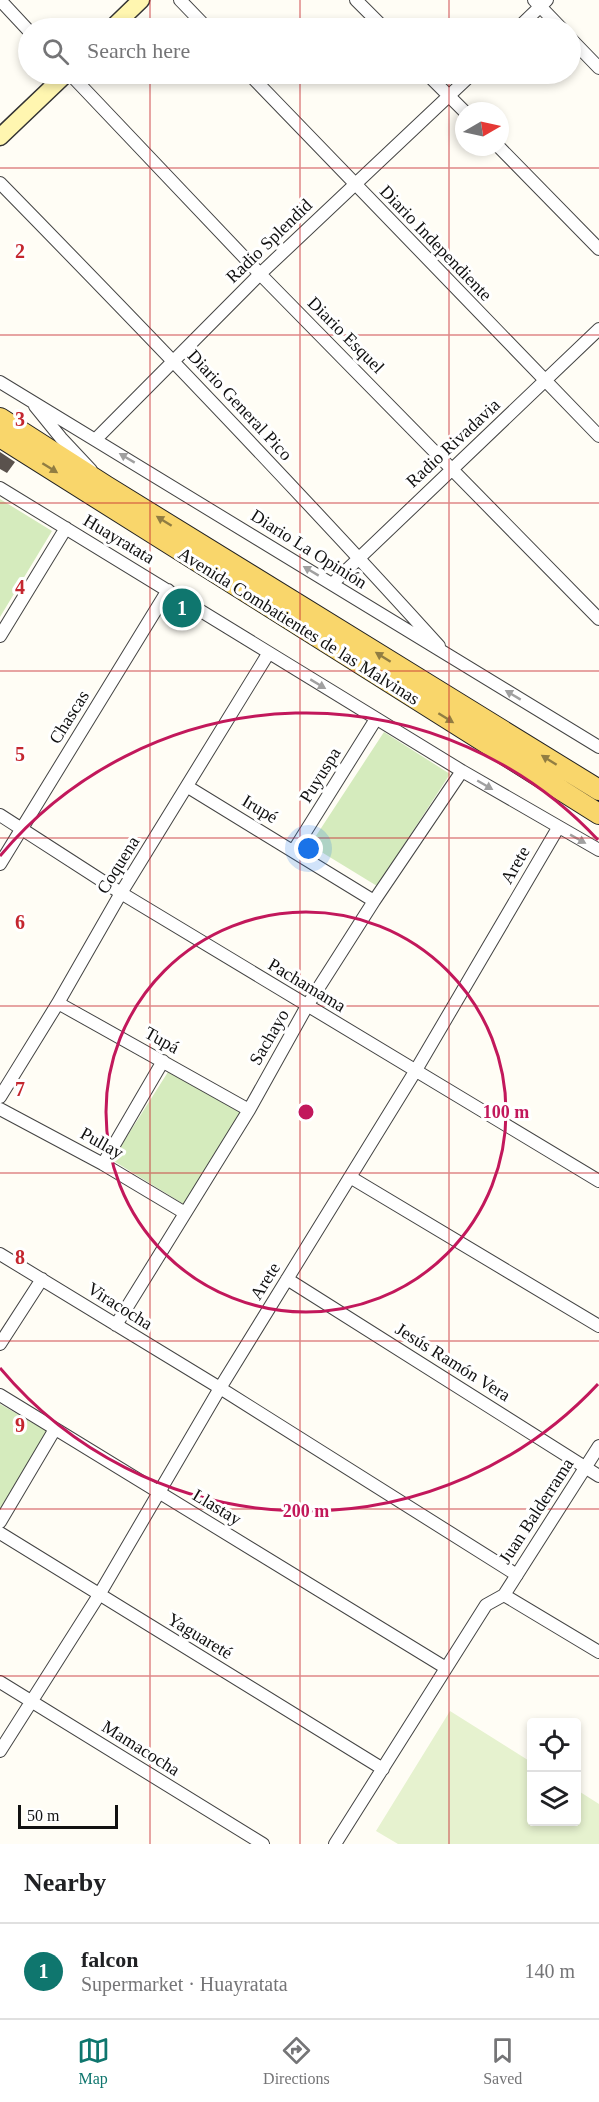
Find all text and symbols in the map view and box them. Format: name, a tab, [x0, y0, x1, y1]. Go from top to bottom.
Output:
search box	[18, 18, 581, 84]
icon: search	[39, 35, 72, 68]
text: Search here	[87, 38, 190, 63]
north arrow	[455, 102, 509, 156]
street label: Diario Independiente	[376, 181, 496, 305]
street label: Radio Splendid	[222, 195, 316, 287]
text: 2	[15, 240, 25, 262]
street label: Diario Esquel	[304, 293, 388, 377]
street label: Diario General Pico	[184, 346, 296, 464]
street label: Radio Rivadavia	[402, 395, 504, 491]
text: 3	[15, 408, 25, 430]
one-way arrow	[119, 453, 135, 464]
one-way arrow	[41, 463, 58, 474]
street label: Diario La Opinión	[247, 505, 371, 593]
street label: Huayratata	[80, 510, 158, 568]
one-way arrow	[156, 516, 172, 527]
street label: Avenida Combatientes de las Malvinas	[175, 543, 423, 709]
one-way arrow	[303, 565, 319, 576]
text: 4	[15, 576, 25, 598]
pin: 1	[162, 586, 201, 630]
one-way arrow	[375, 652, 391, 663]
one-way arrow	[310, 679, 326, 690]
street label: Chascas	[45, 687, 93, 747]
one-way arrow	[505, 689, 521, 700]
one-way arrow	[437, 712, 454, 723]
text: 5	[15, 743, 25, 765]
street label: Puyuspa	[295, 744, 345, 806]
one-way arrow	[541, 754, 557, 765]
one-way arrow	[477, 780, 494, 790]
street label: Irupé	[239, 791, 281, 827]
street label: Coquena	[93, 833, 143, 897]
your location	[294, 834, 323, 863]
one-way arrow	[570, 834, 587, 844]
street label: Arete	[496, 843, 534, 887]
text: 6	[15, 911, 25, 933]
street label: Pachamama	[265, 954, 349, 1016]
street label: Sachayo	[245, 1006, 293, 1068]
street label: Tupá	[141, 1022, 183, 1058]
text: 7	[15, 1078, 25, 1100]
centre of rings	[296, 1102, 316, 1122]
text: 100 m	[483, 1102, 529, 1122]
street label: Pullay	[77, 1123, 127, 1163]
text: 8	[15, 1246, 25, 1268]
street label: Arete	[246, 1259, 284, 1303]
street label: Viracocha	[84, 1278, 156, 1334]
street label: Jesús Ramón Vera	[392, 1319, 514, 1405]
text: 9	[15, 1414, 25, 1436]
street label: Juan Balderrama	[495, 1455, 577, 1567]
street label: Llastay	[189, 1485, 245, 1529]
text: 200 m	[283, 1501, 329, 1521]
street label: Yaguareté	[164, 1609, 236, 1663]
street label: Mamacocha	[98, 1716, 184, 1780]
map controls	[527, 1718, 581, 1826]
button: locate	[527, 1718, 581, 1772]
button: layers	[527, 1772, 581, 1826]
scale bar	[18, 1802, 118, 1830]
text: 50 m	[27, 1807, 59, 1824]
text: Nearby	[24, 1868, 106, 1897]
text: falcon	[81, 1947, 138, 1972]
text: 1	[39, 1960, 49, 1982]
text: 140 m	[524, 1960, 575, 1982]
text: Supermarket · Huayratata	[81, 1973, 288, 1995]
tab: Map	[77, 2034, 110, 2088]
tab: Directions	[263, 2034, 330, 2088]
tab: Saved	[483, 2034, 522, 2088]

